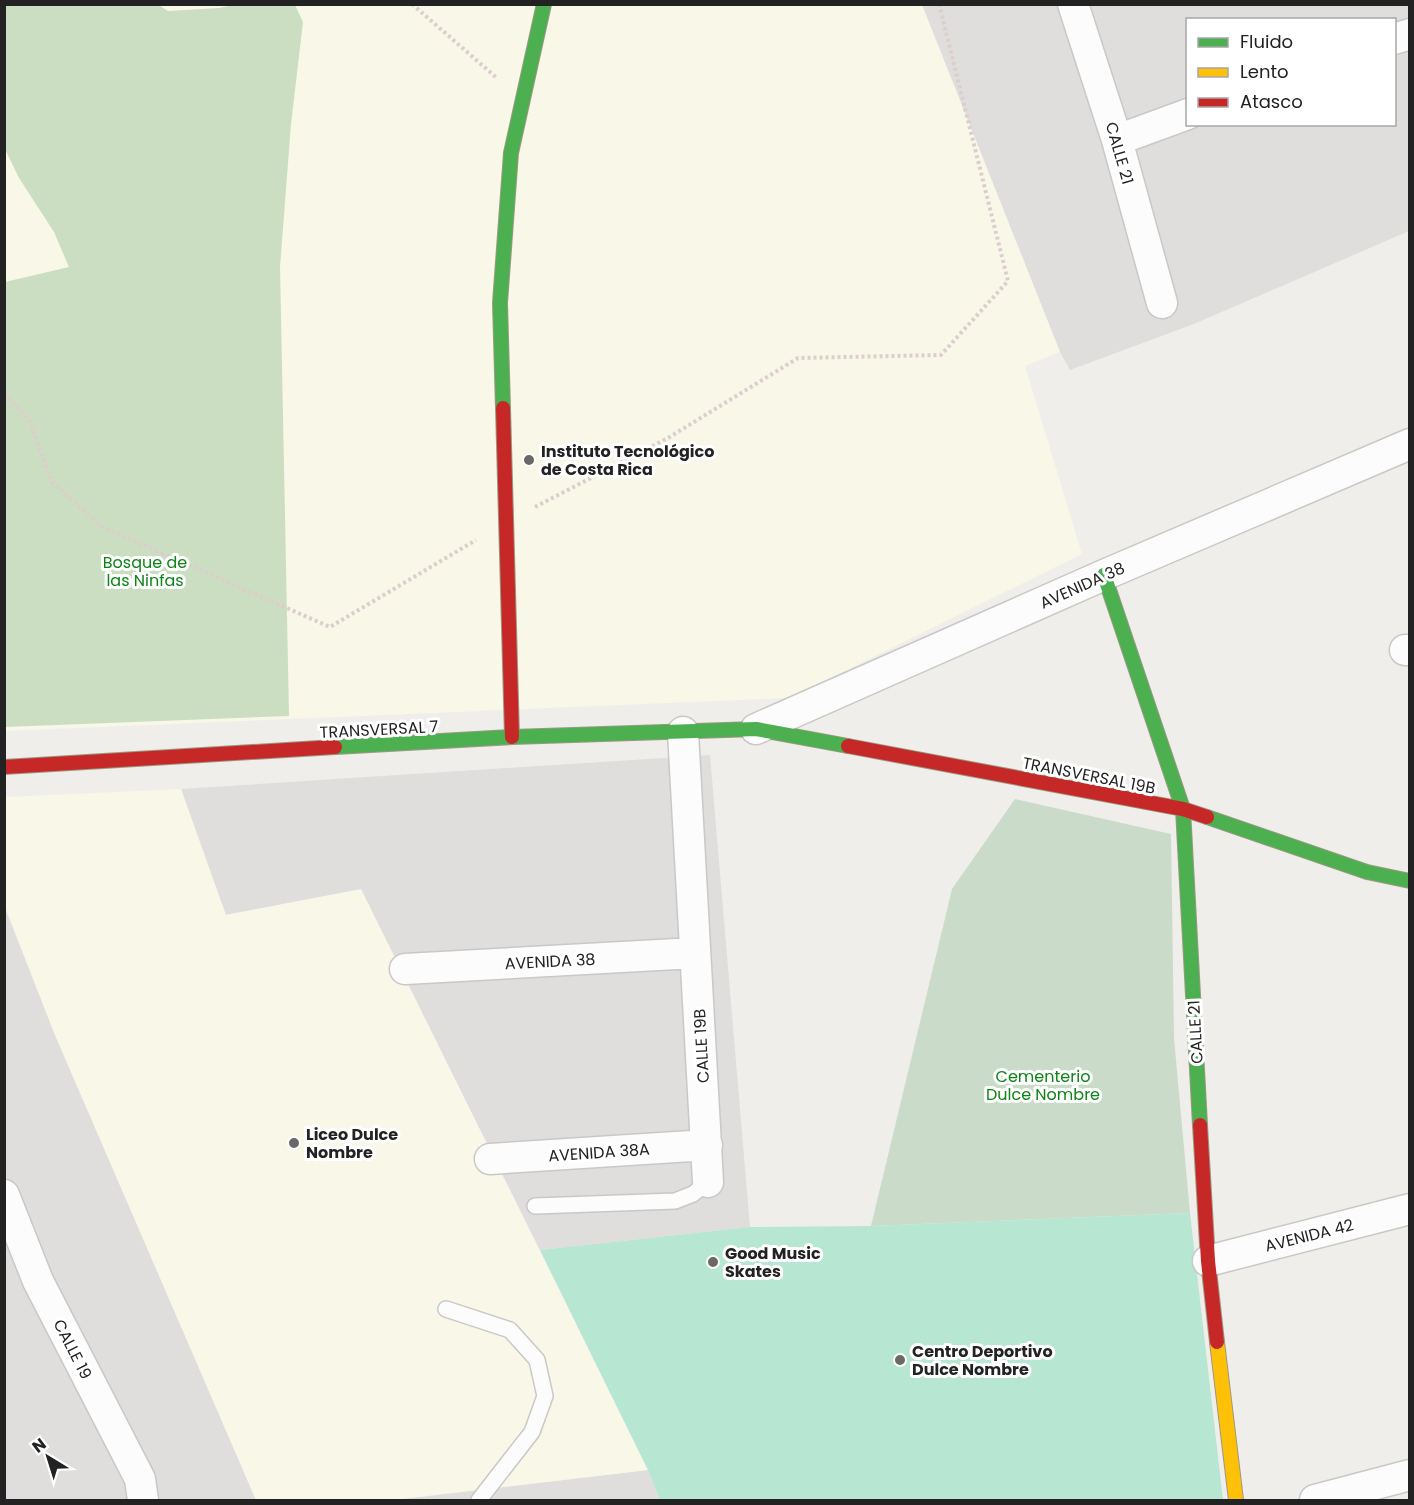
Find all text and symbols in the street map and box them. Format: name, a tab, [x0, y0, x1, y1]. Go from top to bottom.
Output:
legend	[1186, 18, 1396, 126]
text: Fluido	[1240, 29, 1293, 54]
text: Lento	[1240, 59, 1289, 84]
text: Atasco	[1240, 89, 1303, 114]
street label: CALLE 21	[1100, 119, 1139, 187]
place label: Instituto Tecnológico de Costa Rica	[541, 440, 714, 481]
marker: Instituto Tecnológico de Costa Rica	[522, 453, 536, 467]
park label: Bosque de las Ninfas	[103, 551, 187, 592]
street label: AVENIDA 38	[1036, 556, 1128, 614]
street label: TRANSVERSAL 7	[319, 715, 439, 744]
street label: TRANSVERSAL 19B	[1020, 751, 1158, 800]
street label: AVENIDA 38	[504, 948, 596, 975]
street label: CALLE 21	[1182, 1000, 1209, 1064]
street label: CALLE 19B	[688, 1008, 715, 1084]
park label: Cementerio Dulce Nombre	[986, 1065, 1100, 1106]
place label: Liceo Dulce Nombre	[306, 1123, 398, 1164]
marker: Liceo Dulce Nombre	[287, 1136, 301, 1150]
street label: AVENIDA 38A	[548, 1137, 651, 1168]
street label: AVENIDA 42	[1262, 1213, 1356, 1258]
place label: Good Music Skates	[725, 1242, 821, 1283]
marker: Good Music Skates	[706, 1255, 720, 1269]
street label: CALLE 19	[48, 1315, 97, 1383]
place label: Centro Deportivo Dulce Nombre	[912, 1340, 1053, 1381]
marker: Centro Deportivo Dulce Nombre	[893, 1353, 907, 1367]
north arrow	[18, 1427, 78, 1487]
text: N	[27, 1433, 51, 1458]

